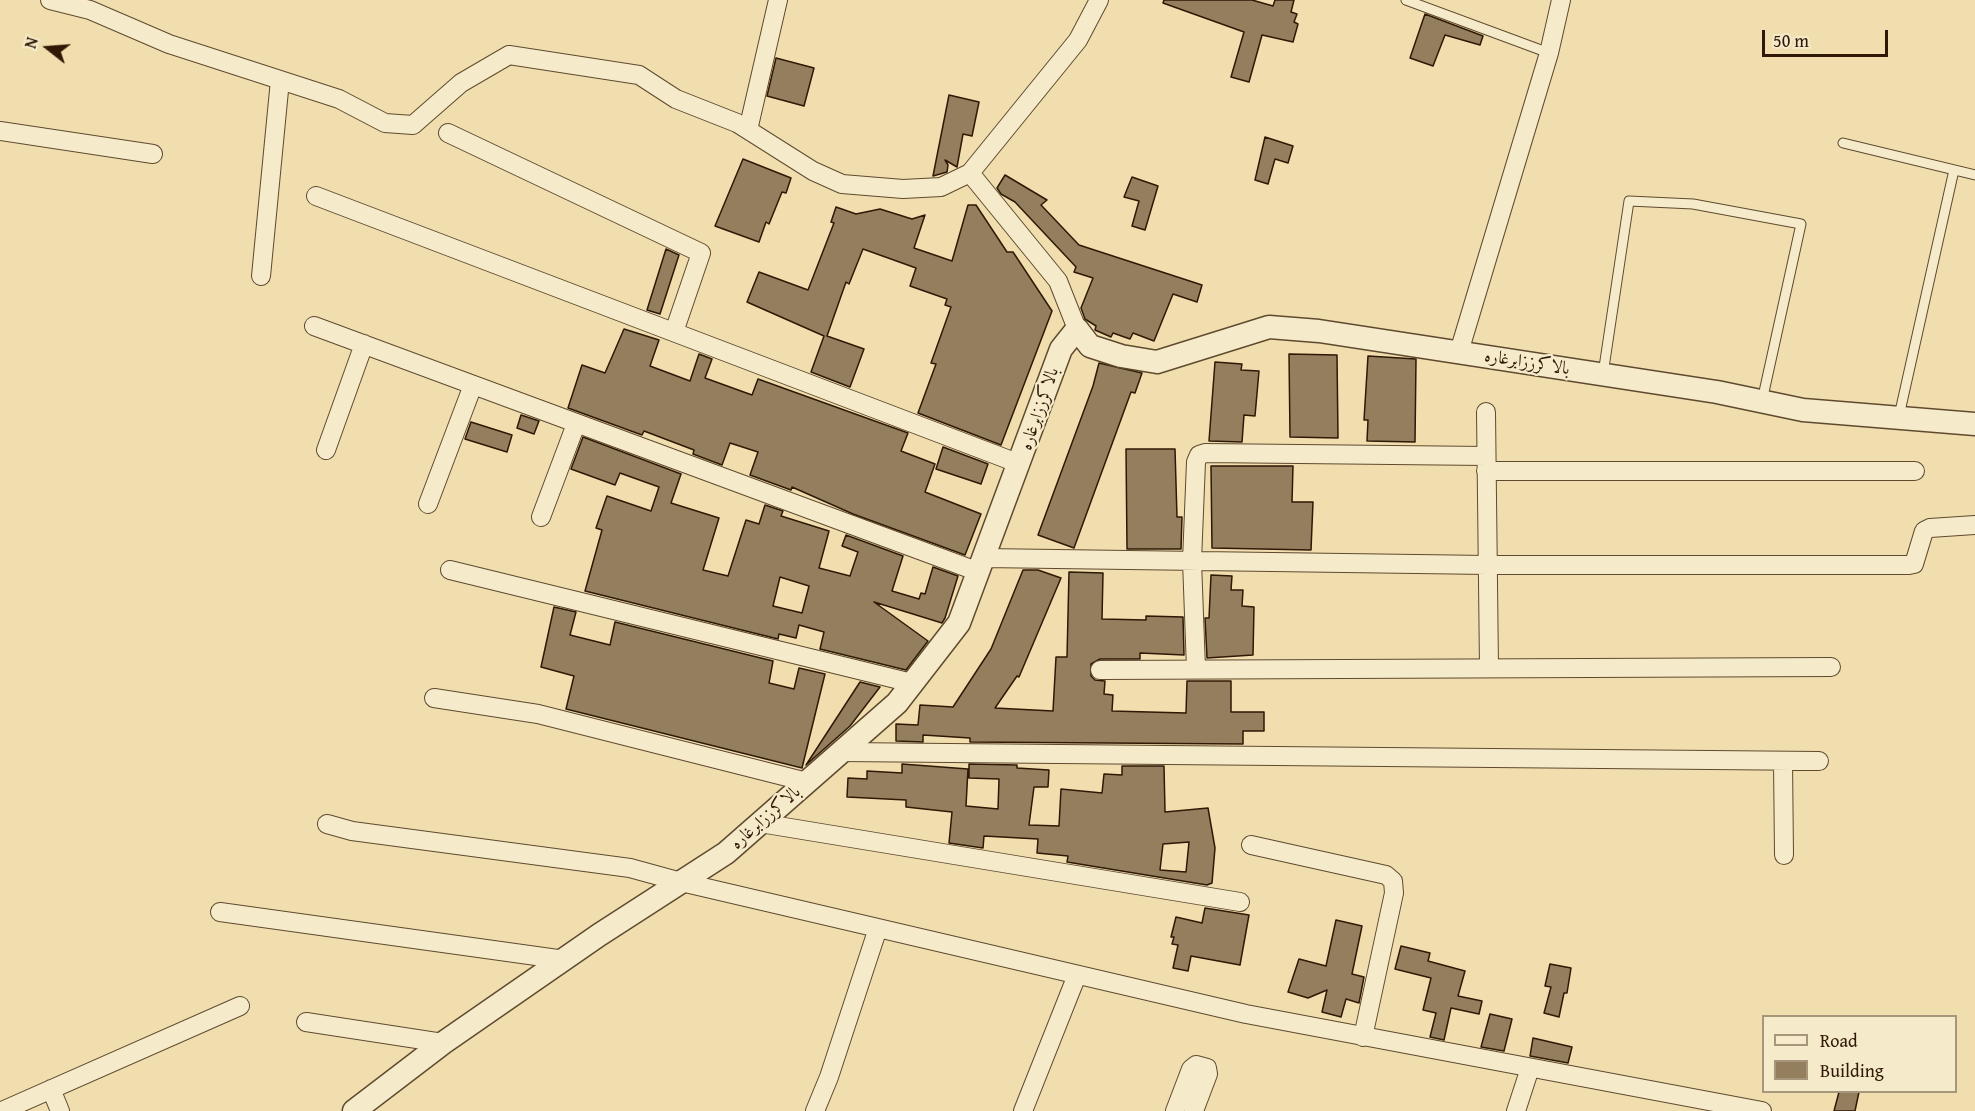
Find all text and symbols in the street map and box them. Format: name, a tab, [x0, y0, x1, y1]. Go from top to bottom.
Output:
north arrow	[18, 18, 78, 78]
scale bar	[1765, 18, 1891, 56]
text: 50 m	[1773, 27, 1809, 54]
text: N	[18, 34, 44, 51]
street label: بالاکرززابرغاره	[1483, 346, 1571, 380]
street label: بالاکرززابرغاره	[1016, 365, 1064, 453]
street label: بالاکرززابرغاره	[726, 782, 806, 854]
legend	[1762, 1015, 1957, 1093]
text: Road	[1820, 1027, 1858, 1054]
text: Building	[1820, 1057, 1884, 1084]

